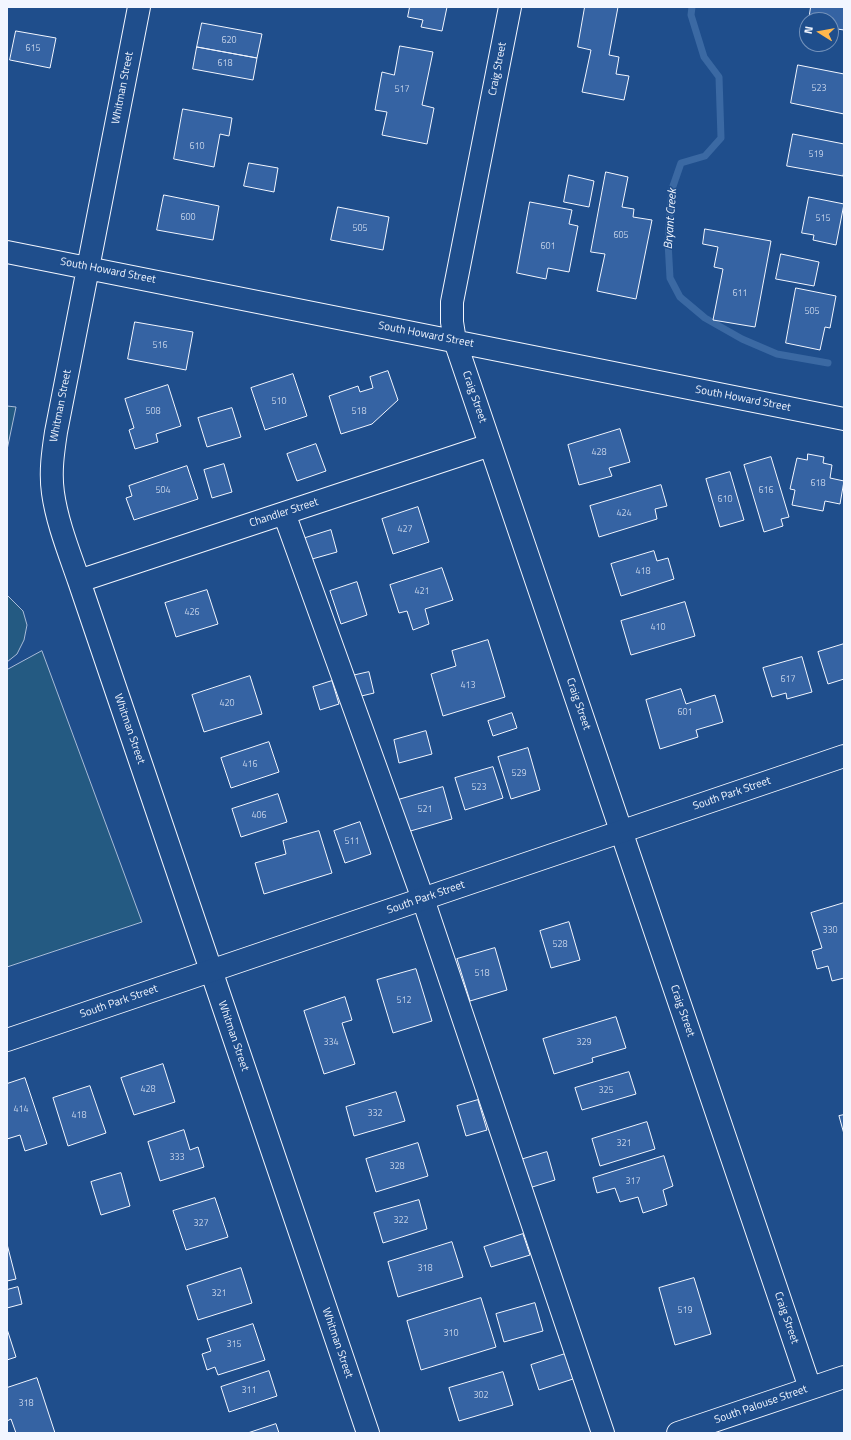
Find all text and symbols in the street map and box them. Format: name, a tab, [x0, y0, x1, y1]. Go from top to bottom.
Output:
north arrow	[799, 12, 839, 52]
text: N	[800, 25, 817, 35]
house number: 620	[221, 36, 237, 46]
street label: Craig Street	[486, 41, 510, 97]
house number: 615	[25, 44, 41, 54]
street label: Whitman Street	[110, 51, 136, 125]
house number: 618	[217, 59, 233, 69]
house number: 523	[811, 84, 827, 94]
house number: 517	[394, 85, 410, 95]
house number: 610	[189, 142, 205, 152]
house number: 519	[808, 150, 824, 160]
water label: Bryant Creek	[662, 188, 680, 250]
house number: 600	[180, 213, 196, 223]
house number: 515	[815, 214, 831, 224]
house number: 505	[352, 224, 368, 234]
house number: 605	[613, 231, 629, 241]
house number: 601	[540, 242, 556, 252]
street label: South Howard Street	[59, 255, 157, 287]
house number: 611	[732, 289, 748, 299]
house number: 505	[804, 307, 820, 317]
street label: South Howard Street	[377, 319, 475, 351]
house number: 516	[152, 341, 168, 351]
street label: Whitman Street	[48, 369, 74, 443]
street label: Craig Street	[459, 369, 489, 425]
street label: South Howard Street	[694, 383, 792, 415]
house number: 510	[271, 397, 287, 407]
house number: 508	[145, 407, 161, 417]
house number: 518	[351, 407, 367, 417]
house number: 428	[591, 448, 607, 458]
house number: 618	[810, 479, 826, 489]
house number: 504	[155, 486, 171, 496]
house number: 616	[758, 486, 774, 496]
house number: 610	[717, 495, 733, 505]
street label: Chandler Street	[248, 496, 320, 530]
house number: 424	[616, 509, 632, 519]
house number: 427	[397, 525, 413, 535]
house number: 418	[635, 567, 651, 577]
house number: 421	[414, 587, 430, 597]
house number: 426	[184, 608, 200, 618]
house number: 410	[650, 623, 666, 633]
house number: 617	[780, 675, 796, 685]
street label: Craig Street	[563, 676, 593, 732]
house number: 413	[460, 681, 476, 691]
street label: Whitman Street	[111, 692, 147, 766]
house number: 420	[219, 699, 235, 709]
house number: 601	[677, 708, 693, 718]
house number: 416	[242, 760, 258, 770]
house number: 529	[511, 769, 527, 779]
street label: South Park Street	[691, 774, 773, 814]
house number: 523	[471, 783, 487, 793]
house number: 521	[417, 805, 433, 815]
house number: 406	[251, 811, 267, 821]
house number: 511	[344, 837, 360, 847]
street label: South Park Street	[385, 878, 467, 918]
house number: 330	[822, 926, 838, 936]
house number: 528	[552, 940, 568, 950]
house number: 518	[474, 969, 490, 979]
street label: South Park Street	[78, 982, 160, 1022]
street label: Craig Street	[667, 983, 697, 1039]
house number: 512	[396, 996, 412, 1006]
street label: Whitman Street	[215, 999, 251, 1073]
house number: 334	[323, 1038, 339, 1048]
house number: 329	[576, 1038, 592, 1048]
house number: 428	[140, 1085, 156, 1095]
house number: 325	[598, 1086, 614, 1096]
house number: 414	[13, 1105, 29, 1115]
house number: 332	[367, 1109, 383, 1119]
house number: 418	[71, 1111, 87, 1121]
house number: 321	[616, 1139, 632, 1149]
house number: 333	[169, 1153, 185, 1163]
house number: 328	[389, 1162, 405, 1172]
house number: 317	[625, 1177, 641, 1187]
house number: 322	[393, 1216, 409, 1226]
house number: 327	[193, 1219, 209, 1229]
house number: 318	[417, 1264, 433, 1274]
house number: 321	[211, 1289, 227, 1299]
street label: Craig Street	[771, 1290, 801, 1346]
street label: Whitman Street	[319, 1306, 355, 1380]
house number: 519	[677, 1306, 693, 1316]
house number: 310	[443, 1329, 459, 1339]
house number: 315	[226, 1340, 242, 1350]
street label: South Palouse Street	[713, 1383, 809, 1427]
house number: 311	[241, 1386, 257, 1396]
house number: 302	[473, 1391, 489, 1401]
house number: 318	[18, 1399, 34, 1409]

